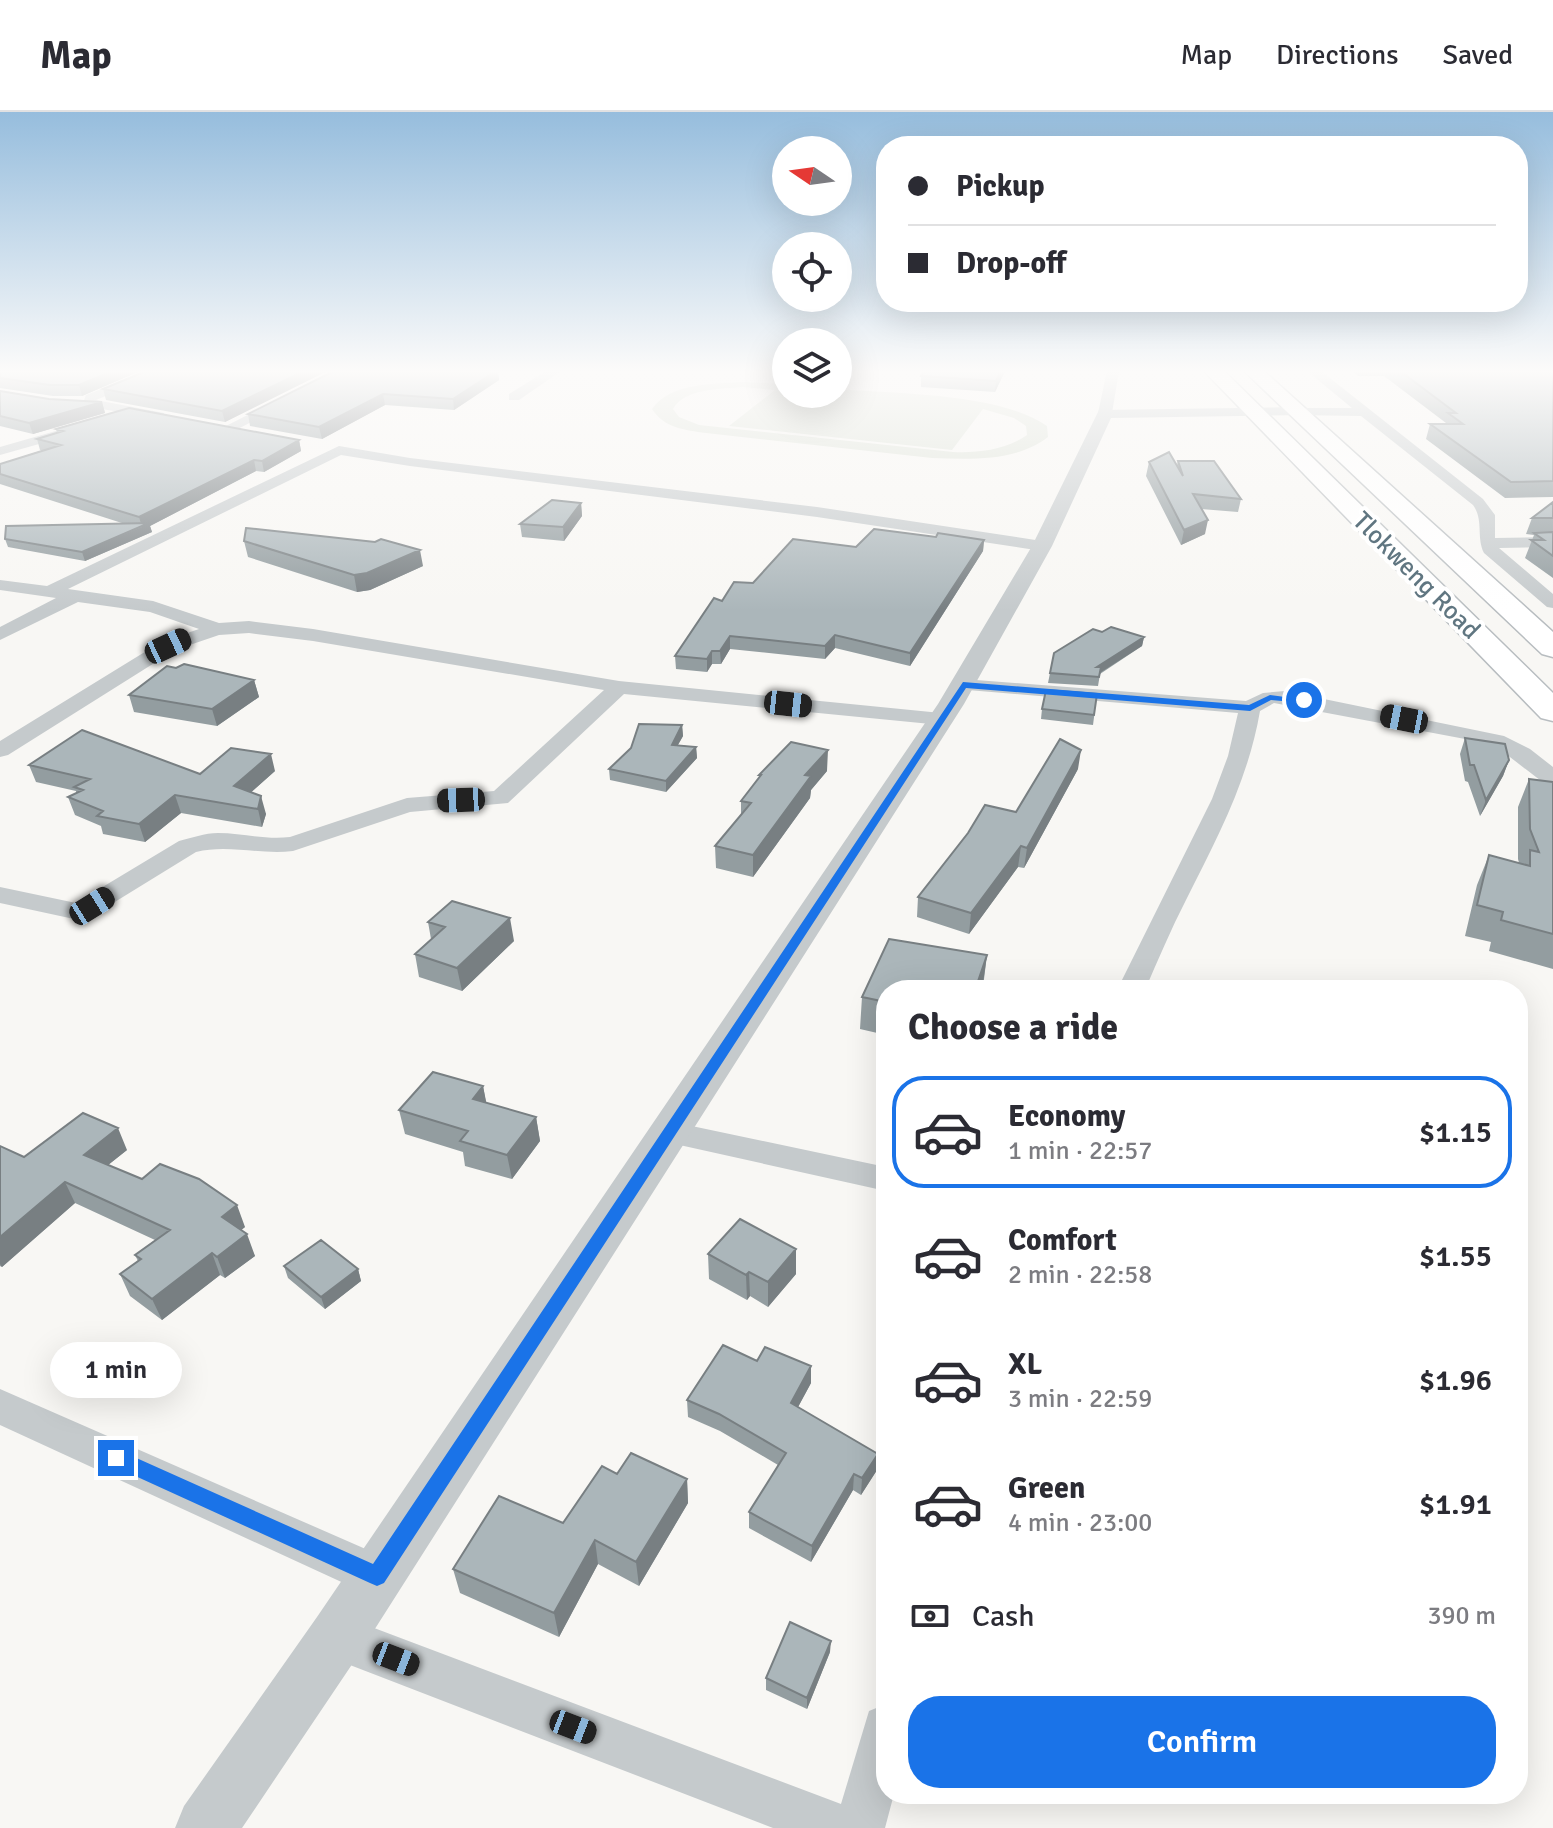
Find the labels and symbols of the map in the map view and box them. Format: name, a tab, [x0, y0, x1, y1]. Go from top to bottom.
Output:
north arrow	[772, 136, 852, 216]
street label: Tlokweng Road	[1346, 505, 1487, 646]
car	[141, 625, 195, 667]
route start	[1286, 682, 1322, 718]
car	[763, 690, 813, 718]
car	[1378, 703, 1430, 735]
car	[437, 787, 485, 813]
car	[65, 883, 119, 929]
callout: 1 min	[50, 1342, 182, 1398]
route end	[98, 1440, 134, 1476]
car	[369, 1639, 423, 1679]
car	[546, 1707, 600, 1747]

